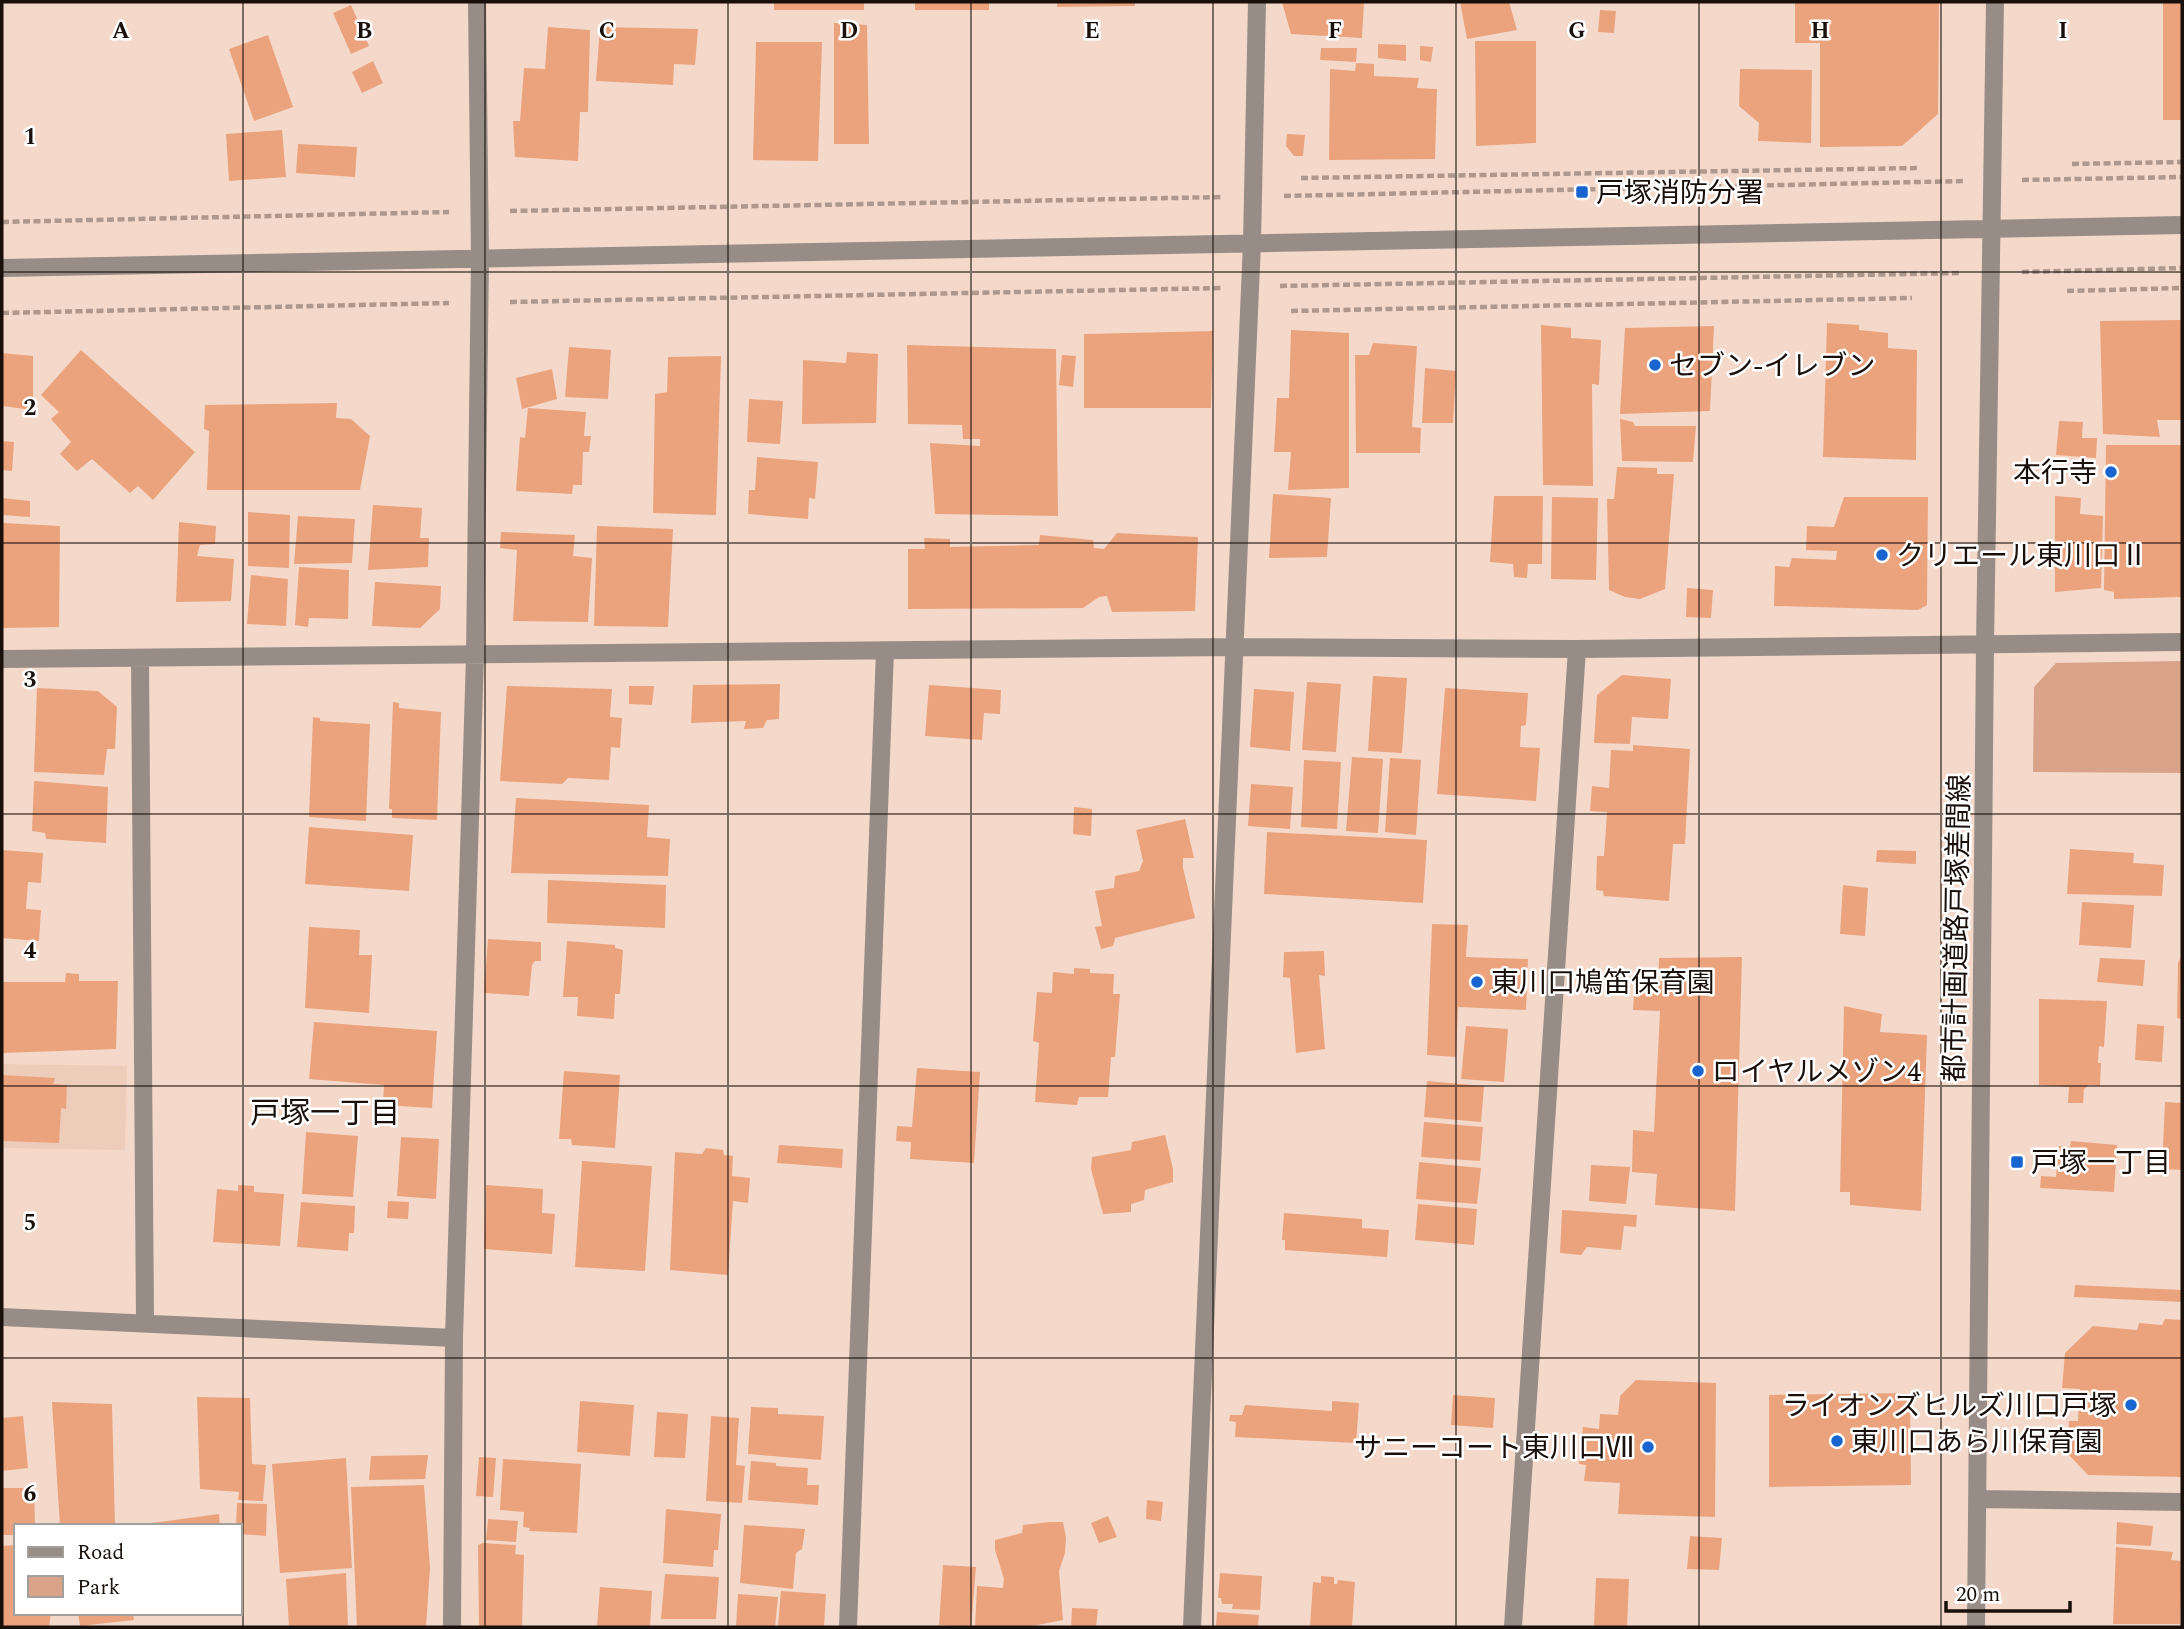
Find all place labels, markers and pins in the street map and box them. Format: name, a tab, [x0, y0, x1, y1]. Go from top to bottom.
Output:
place label: 戸塚消防分署	[1596, 172, 1764, 215]
marker: 戸塚消防分署	[1574, 184, 1590, 200]
place label: セブン-イレブン	[1669, 345, 1876, 388]
marker: セブン-イレブン	[1647, 357, 1663, 373]
place label: 本行寺	[2013, 452, 2097, 495]
marker: 本行寺	[2103, 464, 2119, 480]
place label: クリエール東川口Ⅱ	[1896, 535, 2148, 578]
marker: クリエール東川口Ⅱ	[1874, 547, 1890, 563]
place label: 東川口鳩笛保育園	[1491, 962, 1715, 1005]
marker: 東川口鳩笛保育園	[1469, 974, 1485, 990]
place label: ロイヤルメゾン4	[1712, 1051, 1921, 1094]
marker: ロイヤルメゾン4	[1690, 1063, 1706, 1079]
place label: 戸塚一丁目	[2031, 1142, 2171, 1185]
marker: 戸塚一丁目	[2009, 1154, 2025, 1170]
place label: ライオンズヒルズ川口戸塚	[1782, 1385, 2117, 1428]
marker: ライオンズヒルズ川口戸塚	[2123, 1397, 2139, 1413]
place label: 東川口あら川保育園	[1851, 1421, 2103, 1464]
place label: サニーコート東川口Ⅶ	[1354, 1427, 1634, 1470]
marker: 東川口あら川保育園	[1829, 1433, 1845, 1449]
marker: サニーコート東川口Ⅶ	[1640, 1439, 1656, 1455]

